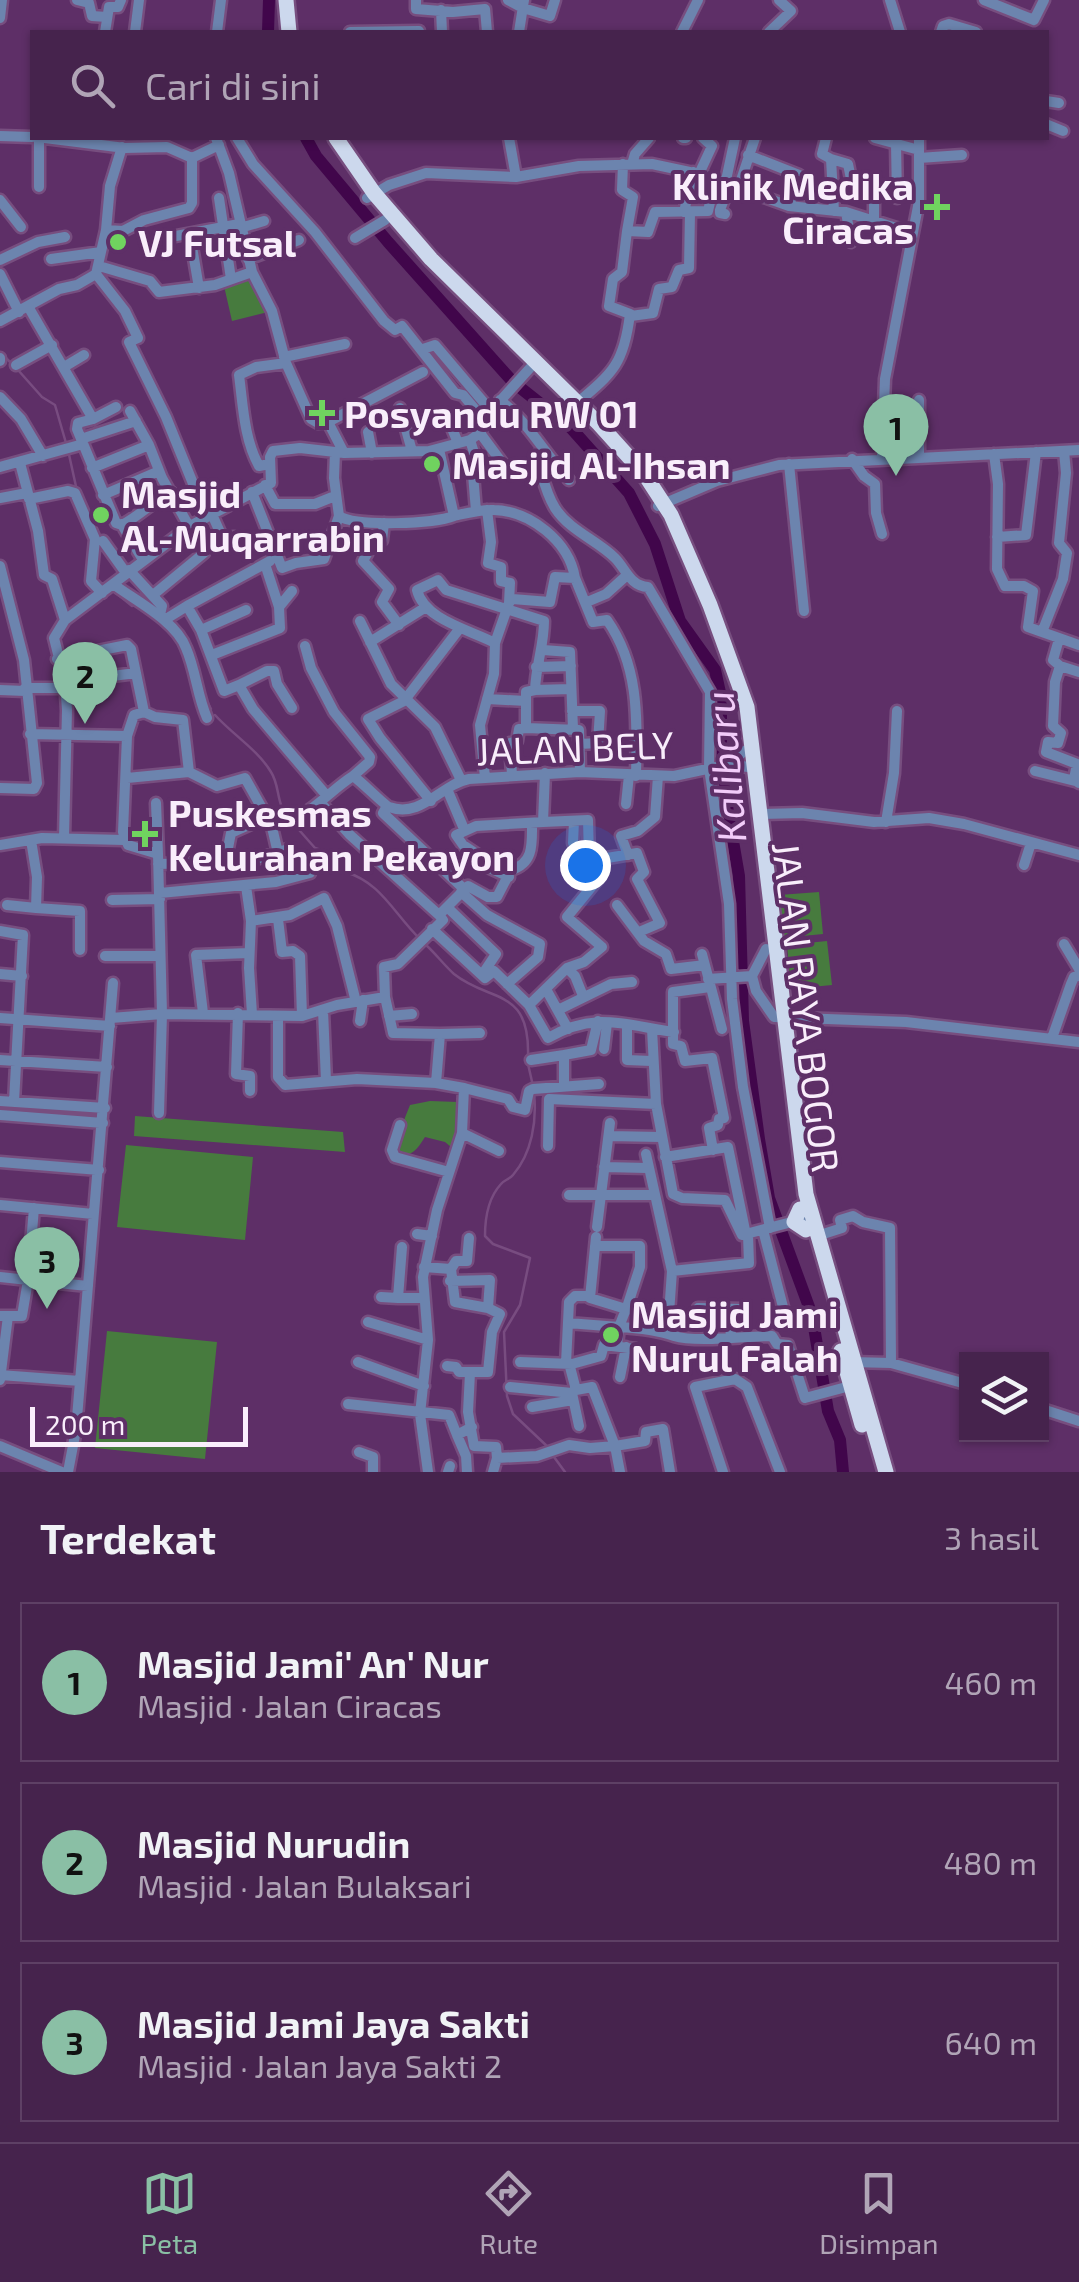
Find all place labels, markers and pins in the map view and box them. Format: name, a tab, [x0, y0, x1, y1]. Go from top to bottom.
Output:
place label: Klinik Medika Ciracas	[672, 162, 914, 252]
marker: Klinik Medika Ciracas	[924, 194, 950, 220]
place label: VJ Futsal	[138, 219, 297, 265]
marker: VJ Futsal	[107, 231, 129, 253]
place label: Posyandu RW 01	[344, 390, 639, 436]
pin: 1	[864, 394, 928, 476]
marker: Posyandu RW 01	[309, 400, 335, 426]
place label: Masjid Al-Ihsan	[452, 441, 731, 487]
marker: Masjid Al-Ihsan	[421, 453, 443, 475]
place label: Masjid Al-Muqarrabin	[121, 470, 385, 560]
marker: Masjid Al-Muqarrabin	[90, 504, 112, 526]
pin: 2	[52, 642, 118, 724]
place label: Puskesmas Kelurahan Pekayon	[168, 789, 515, 879]
marker: Puskesmas Kelurahan Pekayon	[132, 821, 158, 847]
pin: 3	[15, 1226, 80, 1309]
place label: Masjid Jami Nurul Falah	[631, 1290, 839, 1380]
marker: Masjid Jami Nurul Falah	[600, 1324, 622, 1346]

